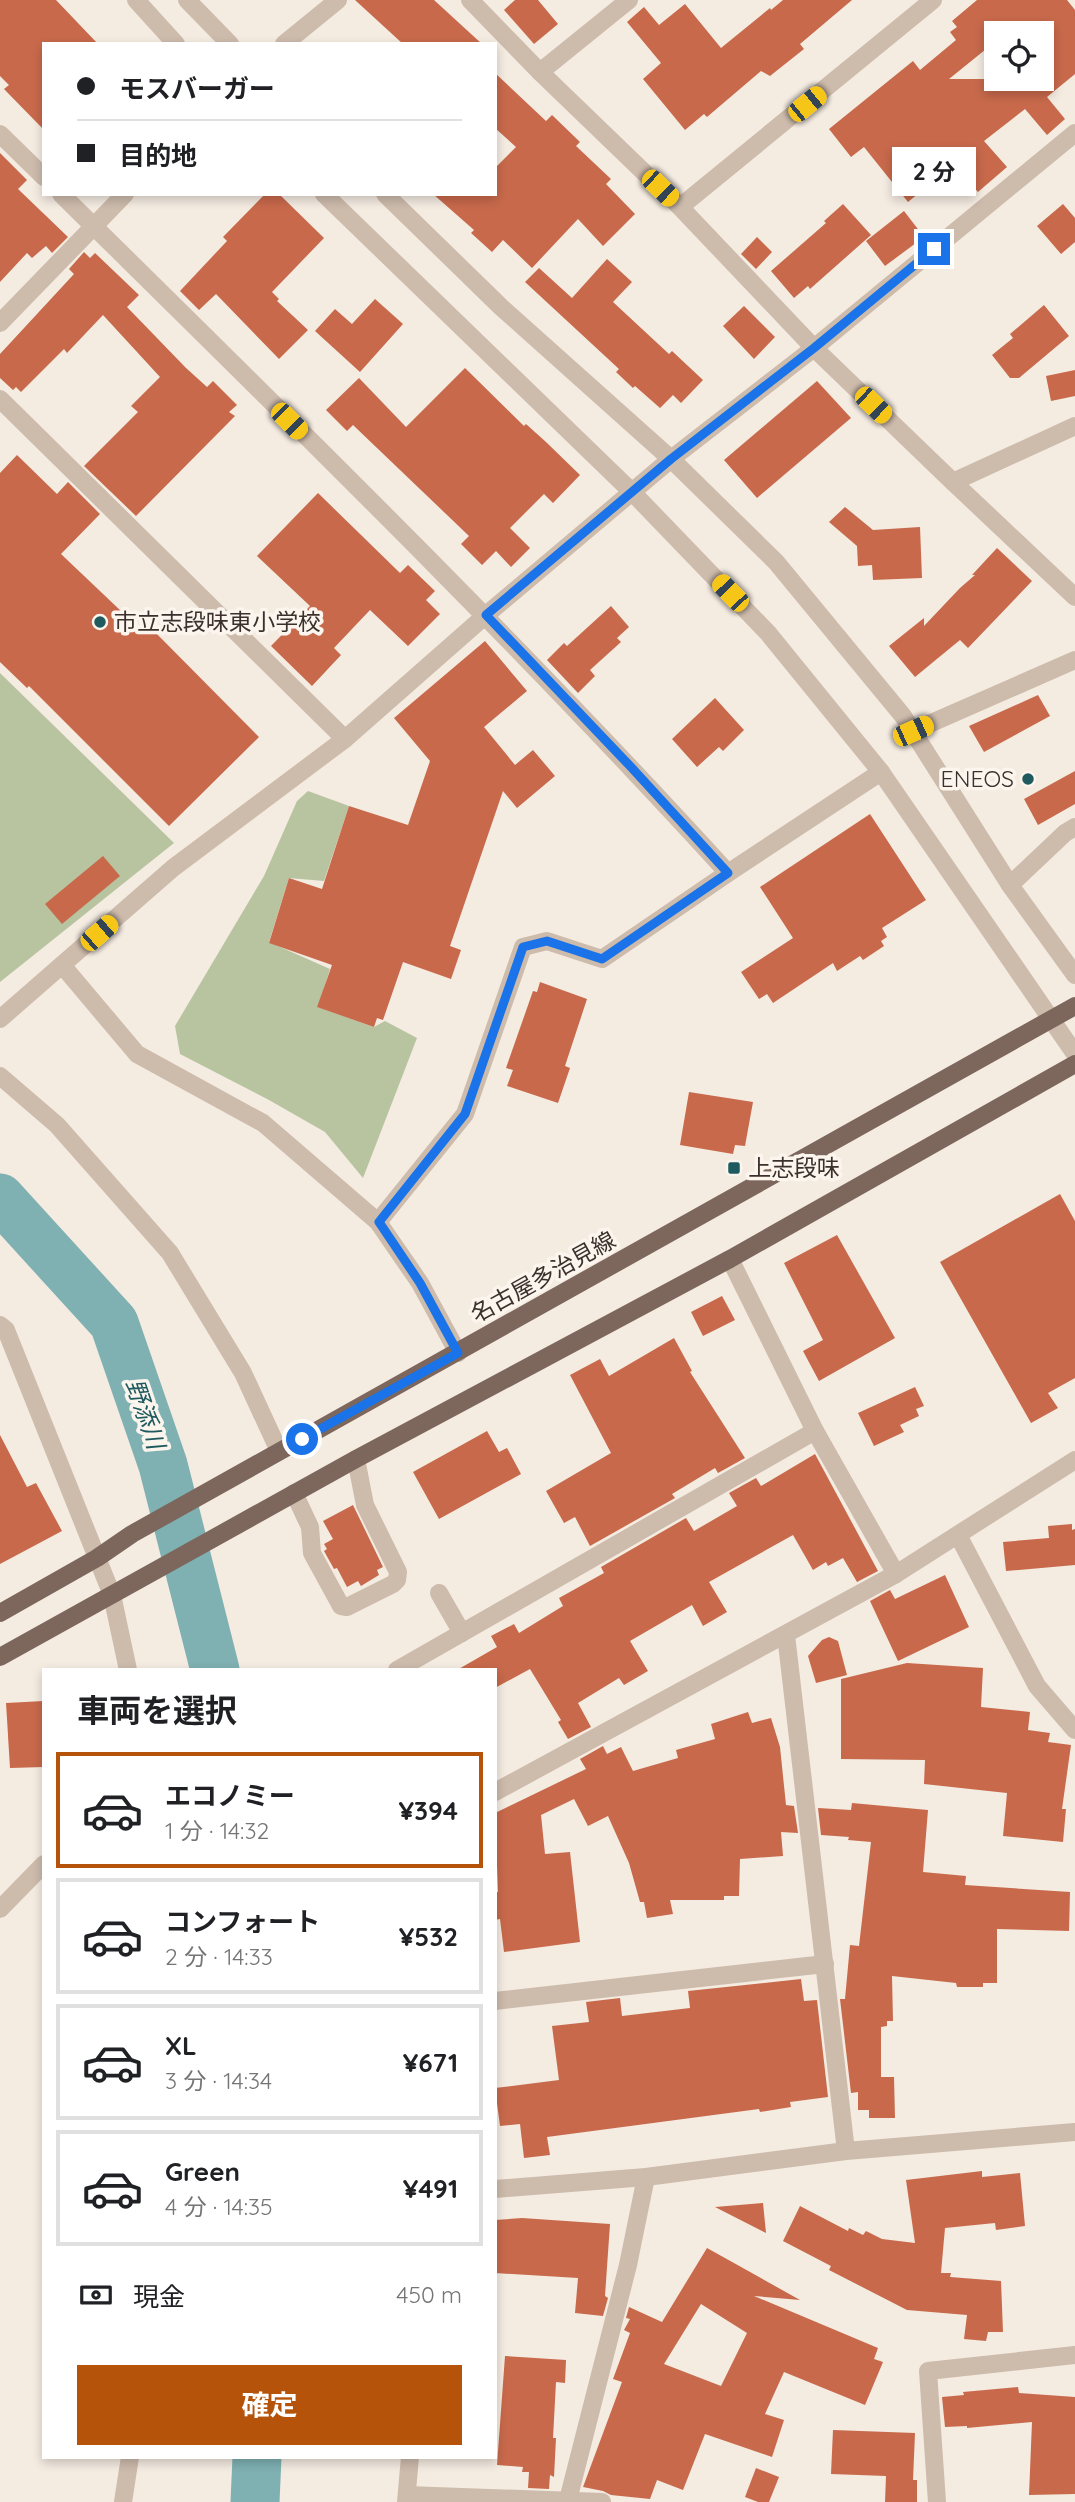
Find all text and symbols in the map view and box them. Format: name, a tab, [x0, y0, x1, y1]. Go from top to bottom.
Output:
map controls	[984, 21, 1054, 91]
button: locate	[984, 21, 1054, 91]
text: モスバーガー	[119, 72, 275, 105]
car	[785, 83, 830, 125]
text: 目的地	[119, 139, 197, 172]
callout: 2 分	[892, 148, 976, 196]
text: 2 分	[913, 157, 955, 186]
car	[638, 166, 683, 210]
route end	[918, 233, 950, 265]
car	[851, 383, 896, 427]
car	[267, 399, 312, 443]
car	[708, 571, 753, 615]
place label: 市立志段味東小学校	[114, 607, 321, 636]
marker: 市立志段味東小学校	[92, 614, 108, 630]
car	[890, 713, 937, 749]
place label: ENEOS	[941, 764, 1014, 793]
marker: ENEOS	[1020, 771, 1036, 787]
car	[77, 911, 122, 955]
place label: 上志段味	[748, 1153, 840, 1182]
marker: 上志段味	[726, 1160, 742, 1176]
street label: 名古屋多治見線	[465, 1225, 620, 1328]
water label: 野添川	[120, 1375, 173, 1455]
route start	[286, 1423, 318, 1455]
text: 車両を選択	[77, 1690, 237, 1730]
icon: car	[81, 1779, 144, 1842]
text: エコノミー	[165, 1779, 295, 1812]
text: ¥394	[398, 1794, 458, 1827]
text: 1 分 · 14:32	[165, 1816, 269, 1845]
icon: car	[81, 1905, 144, 1968]
text: コンフォート	[165, 1905, 320, 1938]
text: ¥532	[399, 1920, 458, 1953]
text: 2 分 · 14:33	[165, 1942, 273, 1971]
text: XL	[165, 2029, 197, 2062]
icon: car	[81, 2031, 144, 2094]
text: ¥671	[403, 2046, 458, 2079]
text: 3 分 · 14:34	[165, 2066, 272, 2095]
text: Green	[165, 2155, 240, 2188]
icon: car	[81, 2157, 144, 2220]
text: ¥491	[403, 2172, 458, 2205]
text: 4 分 · 14:35	[165, 2192, 273, 2221]
icon: cash	[77, 2276, 115, 2314]
text: 現金	[133, 2280, 185, 2313]
text: 450 m	[396, 2280, 462, 2309]
button: 確定	[77, 2365, 462, 2445]

